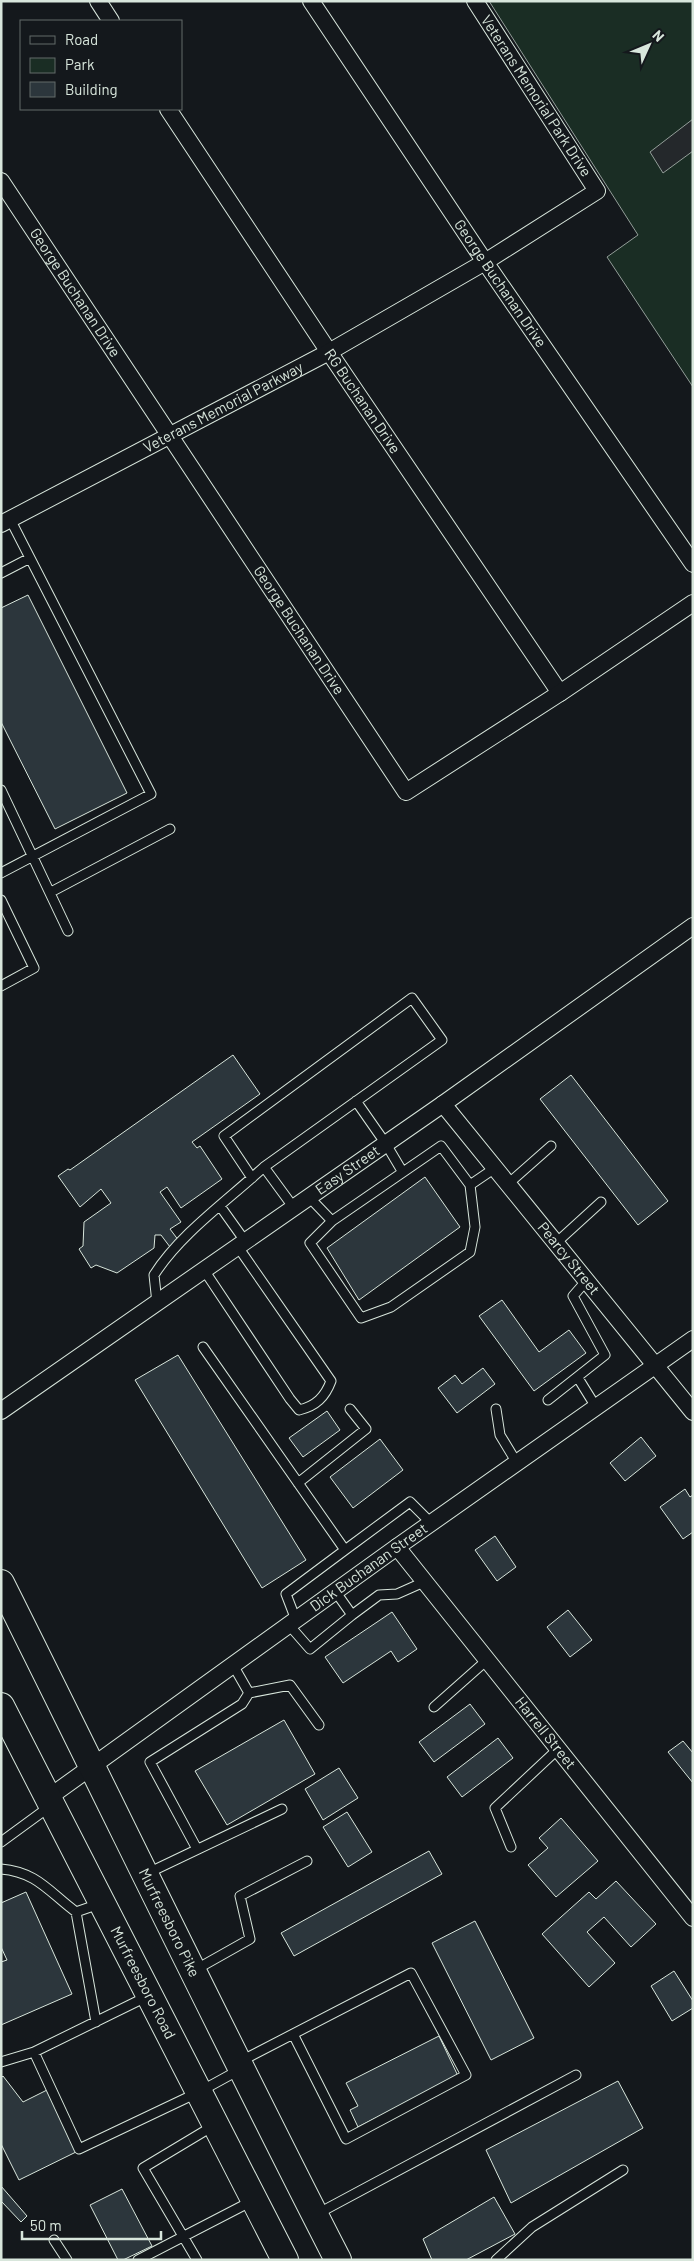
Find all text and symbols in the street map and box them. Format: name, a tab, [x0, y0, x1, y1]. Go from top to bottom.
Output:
street label: Veterans Memorial Park Drive	[478, 11, 596, 180]
legend	[20, 20, 182, 110]
north arrow	[624, 20, 674, 70]
text: N	[649, 26, 668, 45]
text: Road	[65, 30, 98, 48]
text: Park	[65, 55, 95, 73]
text: Building	[65, 80, 118, 98]
street label: George Buchanan Drive	[451, 216, 551, 350]
street label: George Buchanan Drive	[27, 224, 125, 360]
street label: RG Buchanan Drive	[321, 345, 405, 456]
street label: Veterans Memorial Parkway	[140, 357, 306, 456]
street label: George Buchanan Drive	[250, 562, 349, 698]
street label: Easy Street	[311, 1141, 383, 1198]
street label: Pearcy Street	[534, 1218, 604, 1298]
street label: Dick Buchanan Street	[306, 1519, 430, 1615]
street label: Harrell Street	[512, 1693, 580, 1772]
street label: Murfreesboro Pike	[135, 1865, 204, 1980]
street label: Murfreesboro Road	[107, 1923, 180, 2042]
scale bar	[22, 2208, 161, 2240]
text: 50 m	[30, 2216, 62, 2234]

